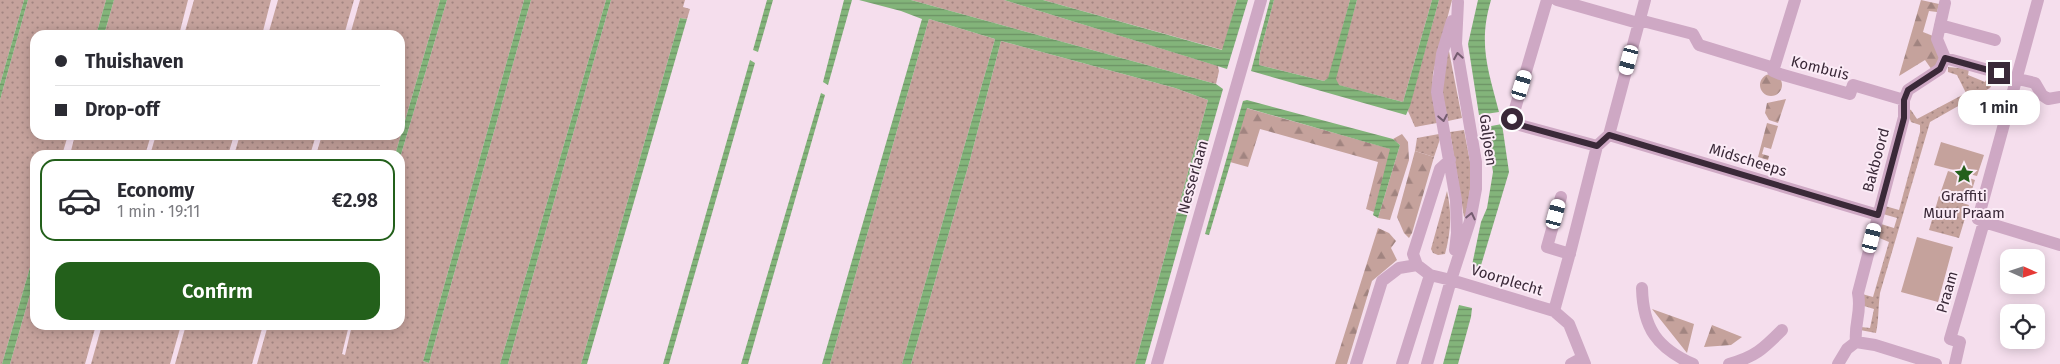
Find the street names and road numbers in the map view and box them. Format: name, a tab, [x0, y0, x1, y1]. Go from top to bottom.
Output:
street label: Kombuis	[1789, 52, 1851, 84]
street label: Galjoen	[1475, 113, 1501, 167]
street label: Bakboord	[1859, 126, 1893, 194]
street label: Nesserlaan	[1174, 138, 1212, 216]
street label: Midscheeps	[1707, 140, 1789, 180]
street label: Voorplecht	[1469, 261, 1546, 300]
street label: Praam	[1932, 269, 1962, 315]

